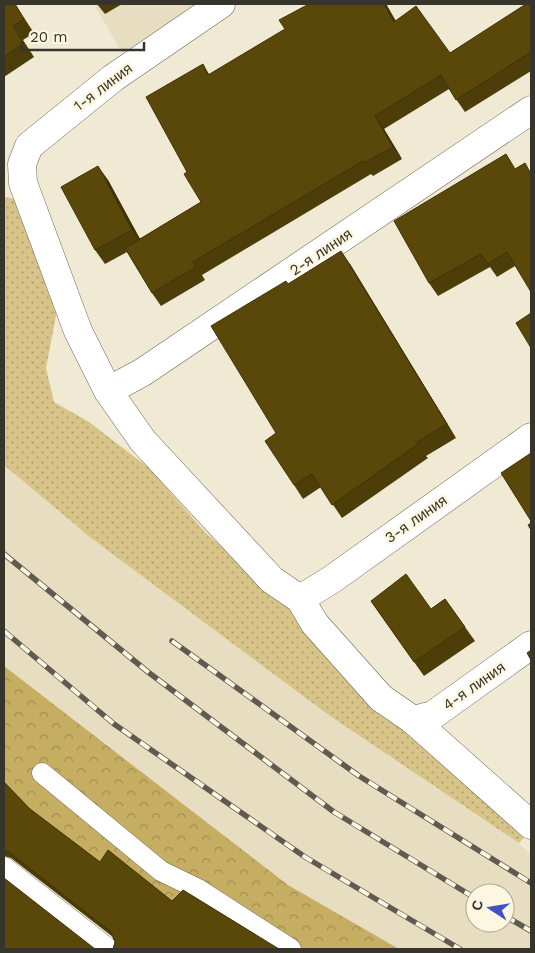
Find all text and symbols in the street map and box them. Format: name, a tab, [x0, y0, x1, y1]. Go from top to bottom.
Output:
scale bar	[22, 20, 145, 52]
text: 20 m	[30, 28, 68, 46]
street label: 1-я линия	[70, 59, 136, 115]
street label: 2-я линия	[286, 225, 356, 279]
street label: 3-я линия	[382, 491, 450, 547]
street label: 4-я линия	[439, 658, 509, 714]
north arrow	[465, 883, 515, 933]
text: С	[468, 899, 486, 912]

